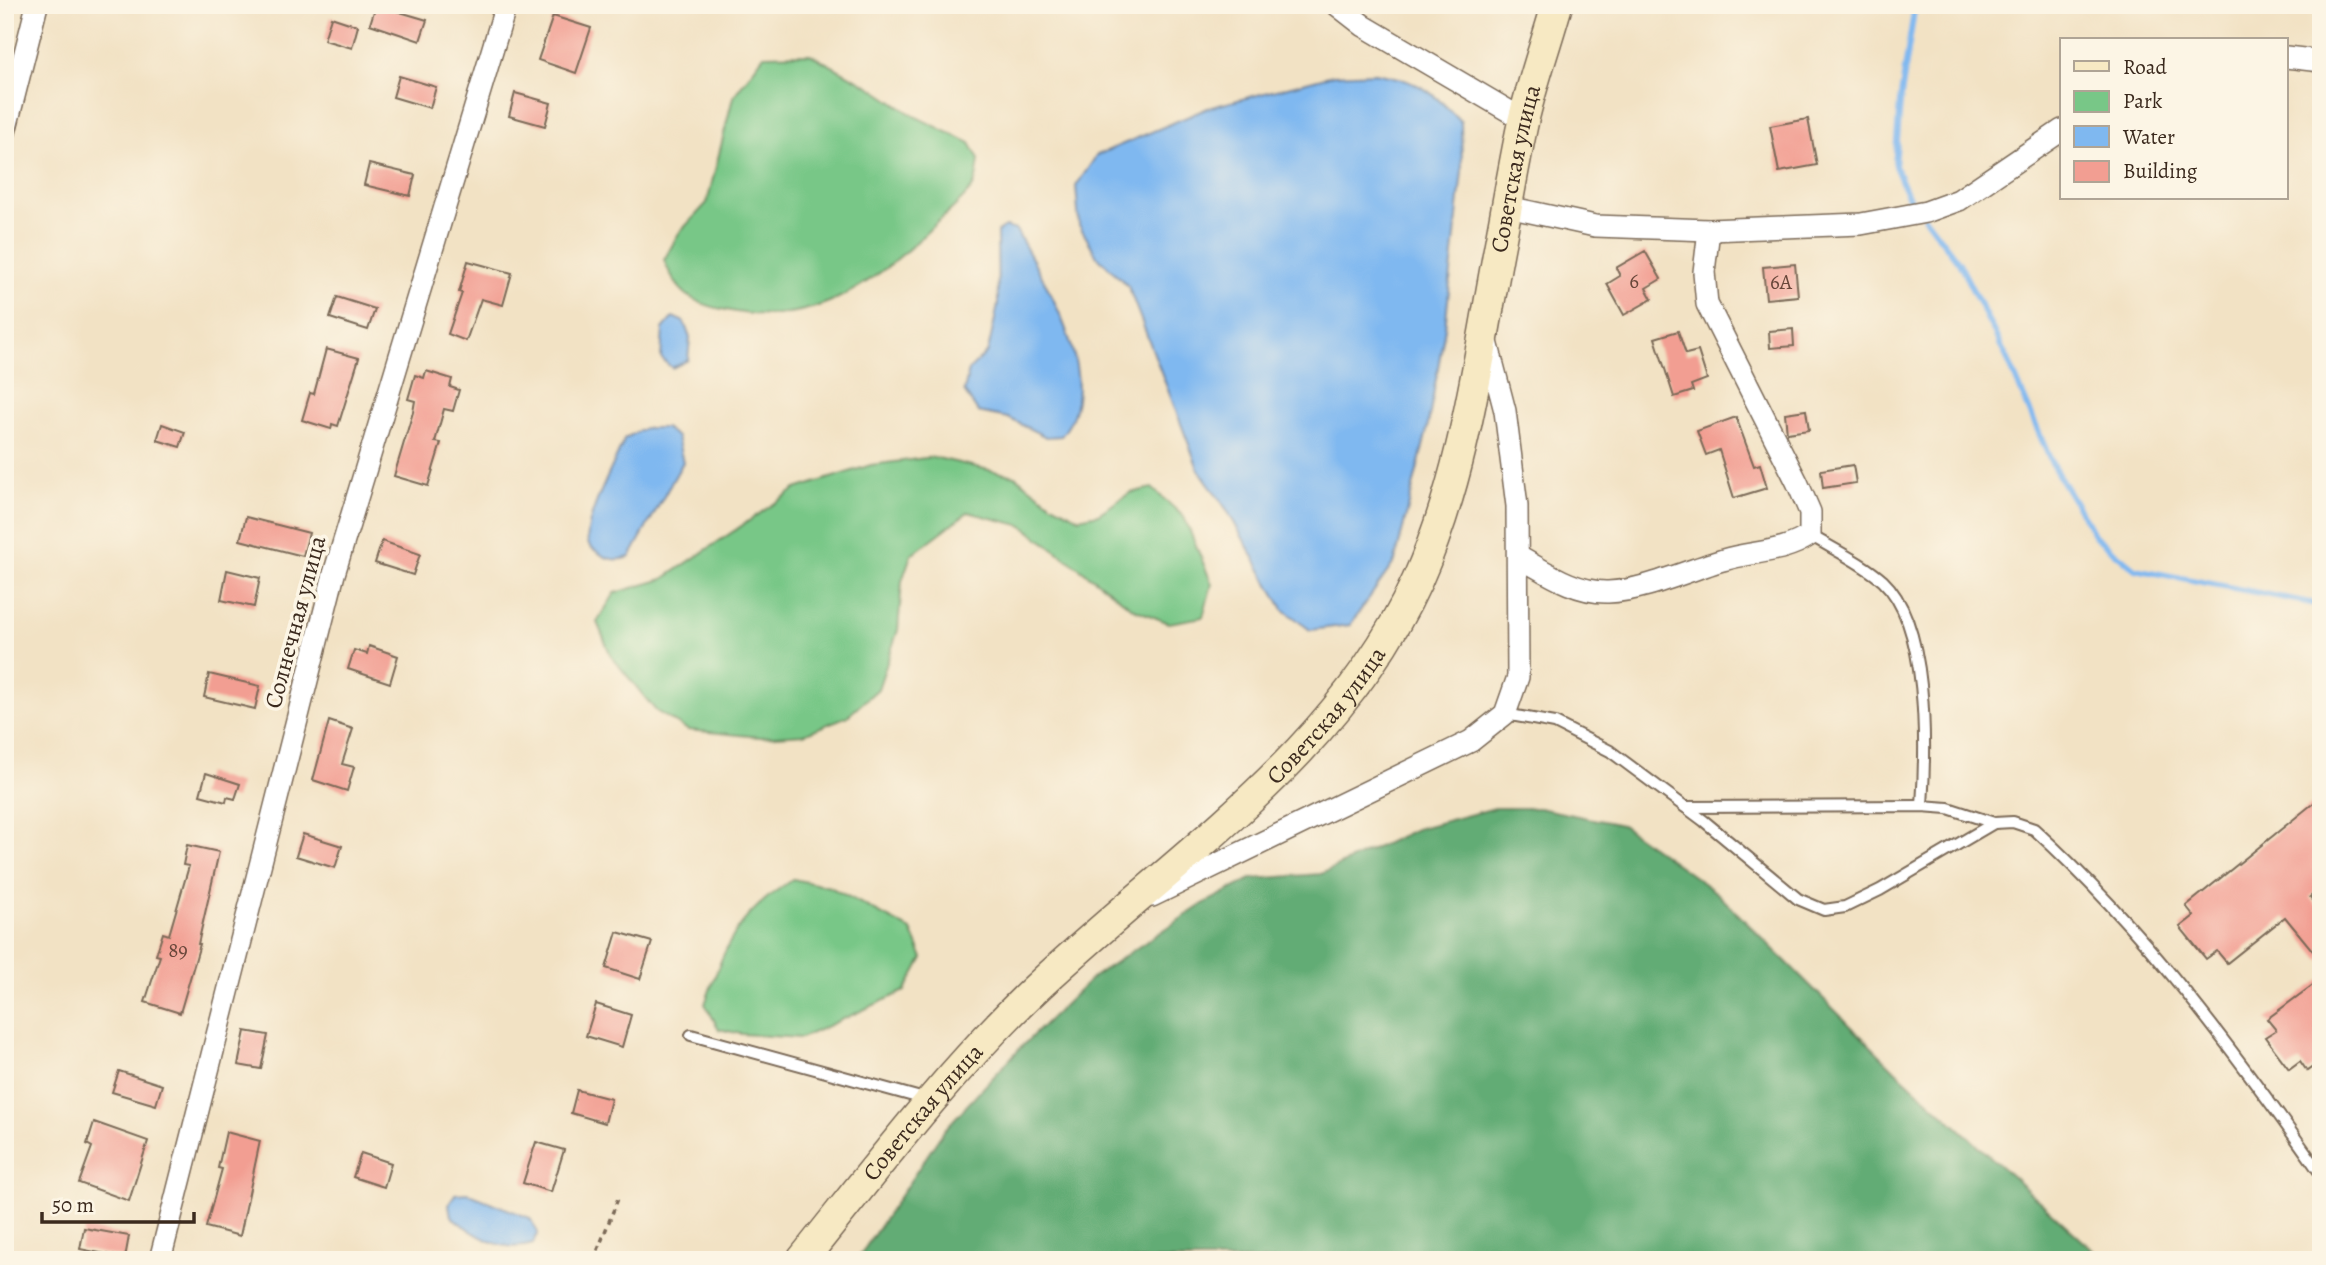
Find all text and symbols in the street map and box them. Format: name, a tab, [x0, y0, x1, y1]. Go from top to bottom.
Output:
legend	[2060, 38, 2288, 200]
text: Road	[2123, 53, 2167, 81]
street label: Советская улица	[1483, 81, 1548, 255]
text: Park	[2123, 87, 2163, 115]
text: Water	[2122, 123, 2175, 151]
text: Building	[2123, 157, 2198, 185]
house number: 6	[1629, 267, 1639, 295]
house number: 6А	[1770, 268, 1793, 296]
street label: Солнечная улица	[257, 532, 333, 712]
street label: Советская улица	[1259, 640, 1393, 791]
house number: 89	[168, 936, 188, 964]
street label: Советская улица	[855, 1036, 990, 1187]
scale bar	[42, 1181, 194, 1225]
text: 50 m	[52, 1191, 94, 1219]

